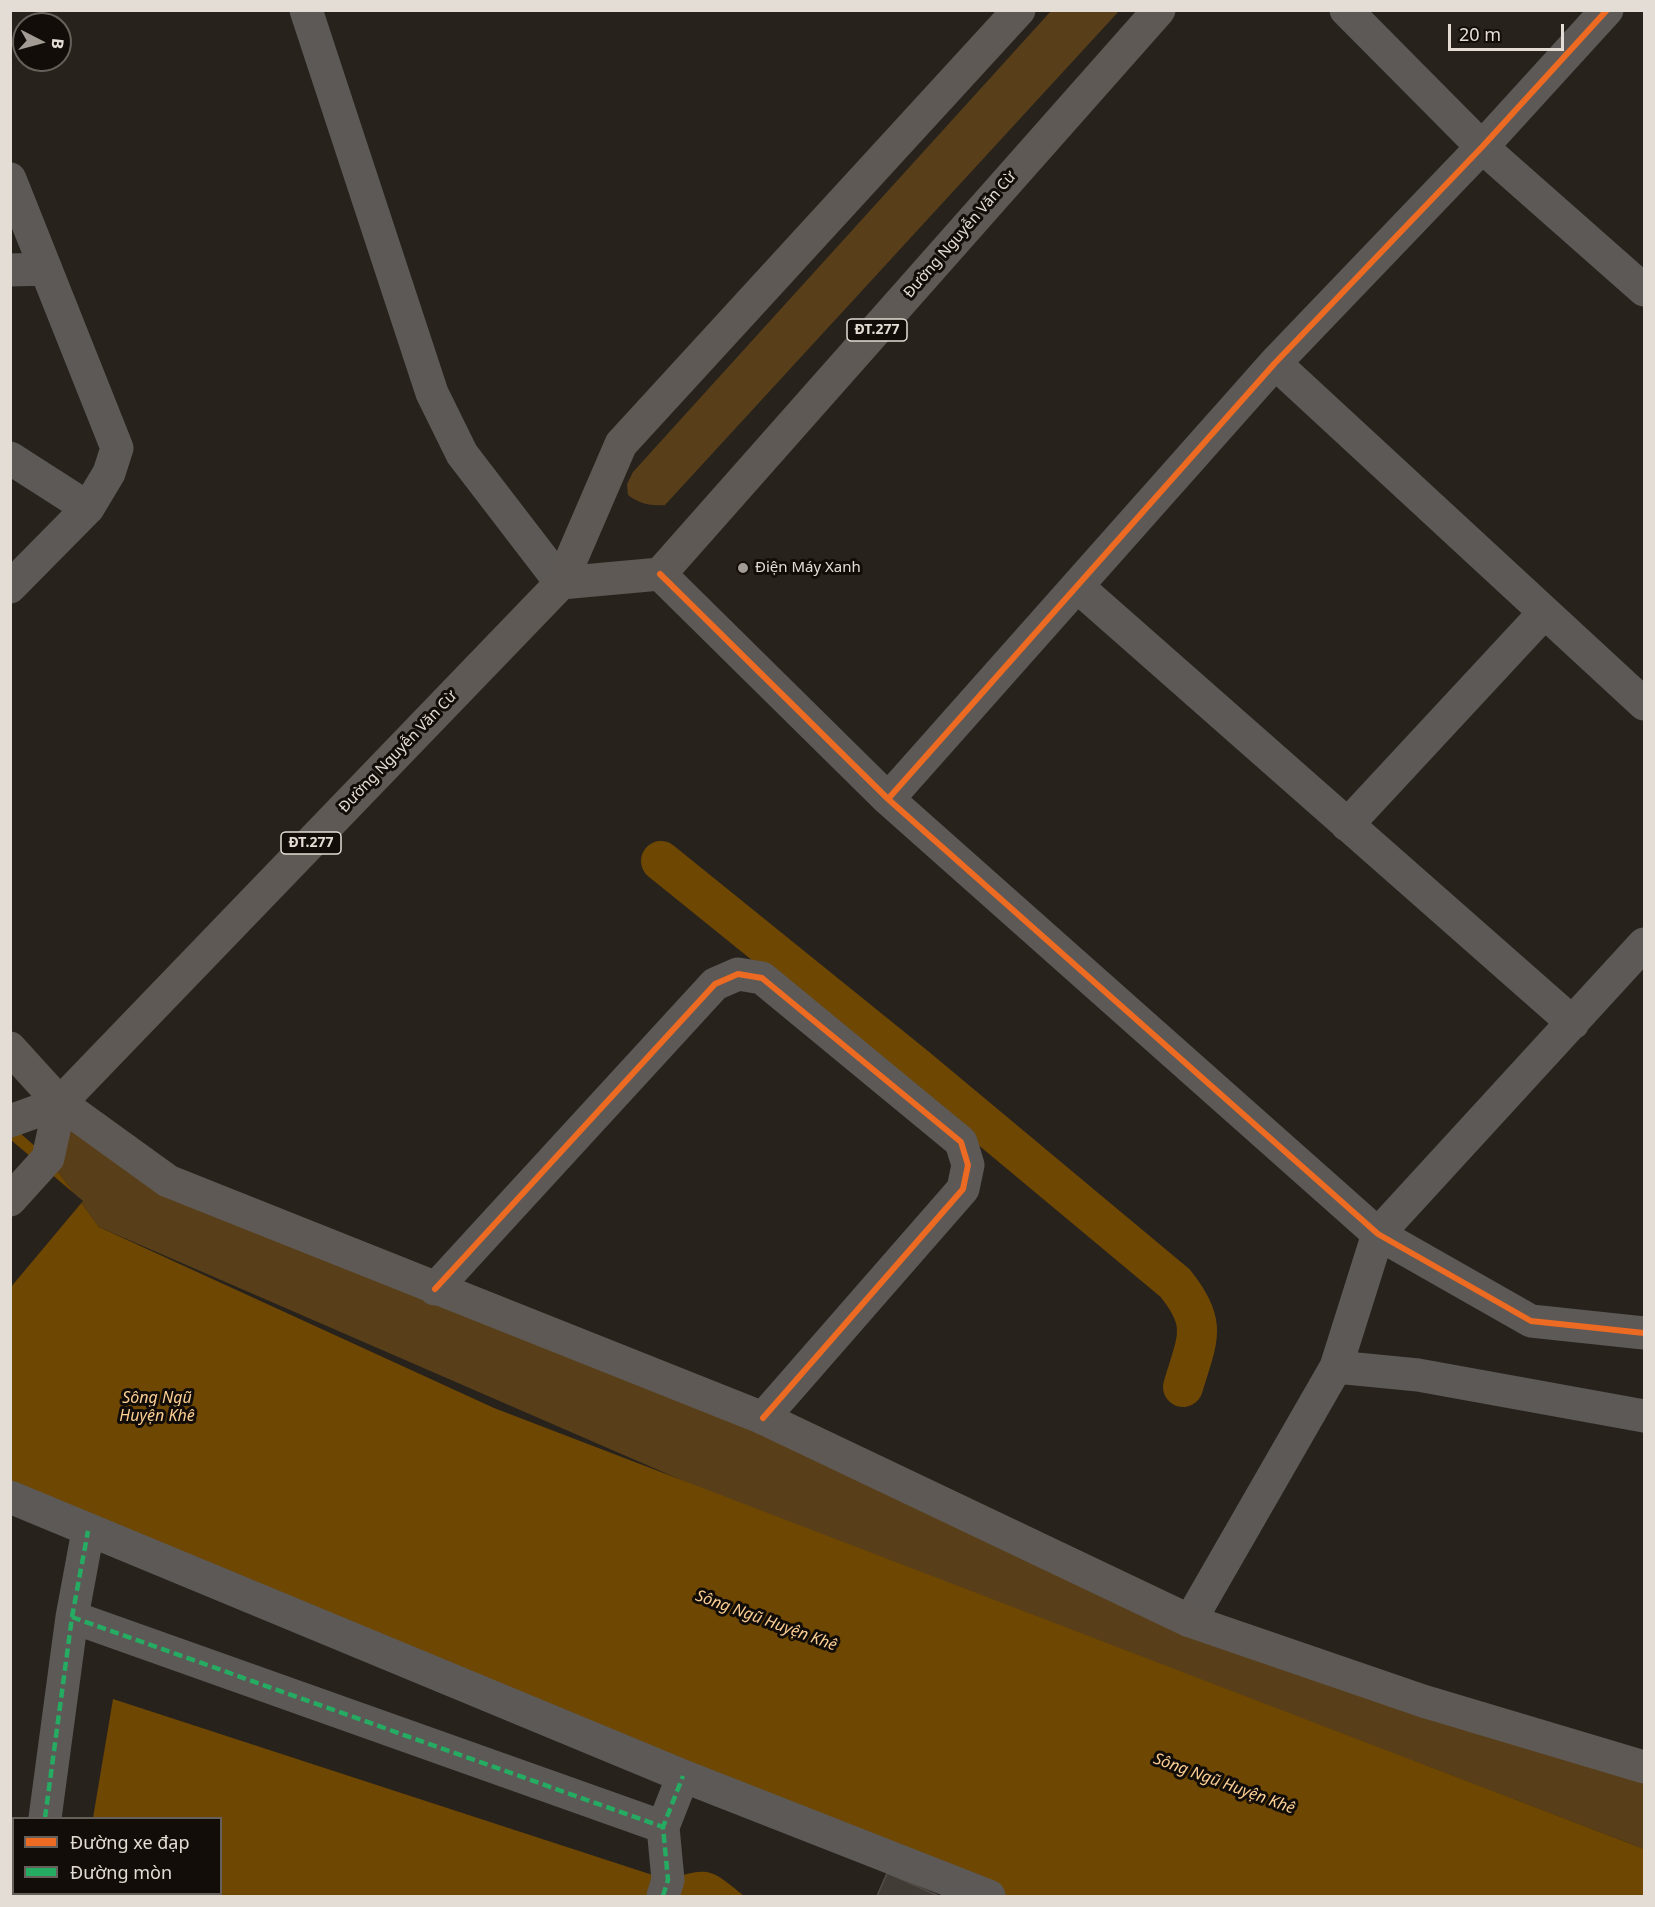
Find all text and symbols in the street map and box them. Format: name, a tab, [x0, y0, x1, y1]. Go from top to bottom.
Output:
north arrow	[12, 12, 72, 72]
scale bar	[1451, 12, 1566, 50]
text: 20 m	[1459, 22, 1501, 46]
text: B	[46, 37, 69, 50]
street label: Đường Nguyễn Văn Cừ	[900, 168, 1020, 302]
road number: ĐT.277	[847, 319, 907, 341]
place label: Điện Máy Xanh	[755, 559, 861, 577]
marker: Điện Máy Xanh	[736, 561, 750, 575]
street label: Đường Nguyễn Văn Cừ	[335, 688, 461, 816]
road number: ĐT.277	[281, 832, 341, 854]
water label: Sông Ngũ Huyện Khê	[119, 1388, 195, 1426]
water label: Sông Ngũ Huyện Khê	[693, 1586, 839, 1656]
water label: Sông Ngũ Huyện Khê	[1151, 1749, 1297, 1819]
legend	[12, 1817, 222, 1895]
text: Đường xe đạp	[70, 1830, 190, 1854]
text: Đường mòn	[70, 1860, 172, 1884]

